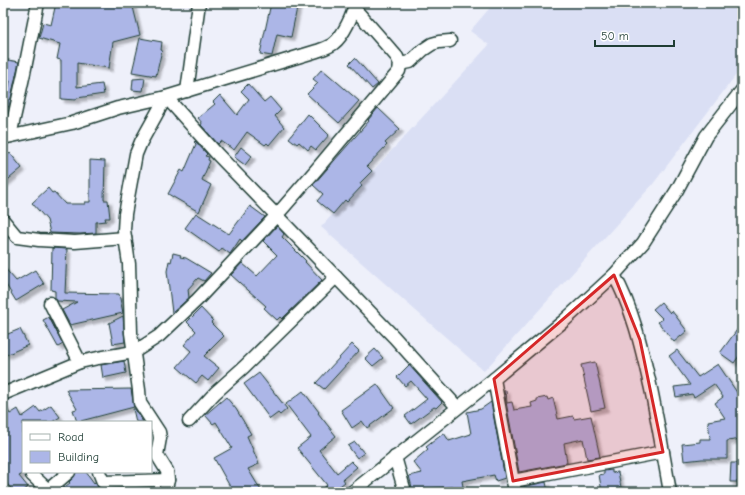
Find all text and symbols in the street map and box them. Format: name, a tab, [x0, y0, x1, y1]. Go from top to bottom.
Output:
scale bar	[595, 22, 674, 48]
text: 50 m	[601, 29, 629, 43]
legend	[22, 421, 152, 473]
text: Road	[58, 430, 84, 444]
text: Building	[58, 450, 99, 464]

